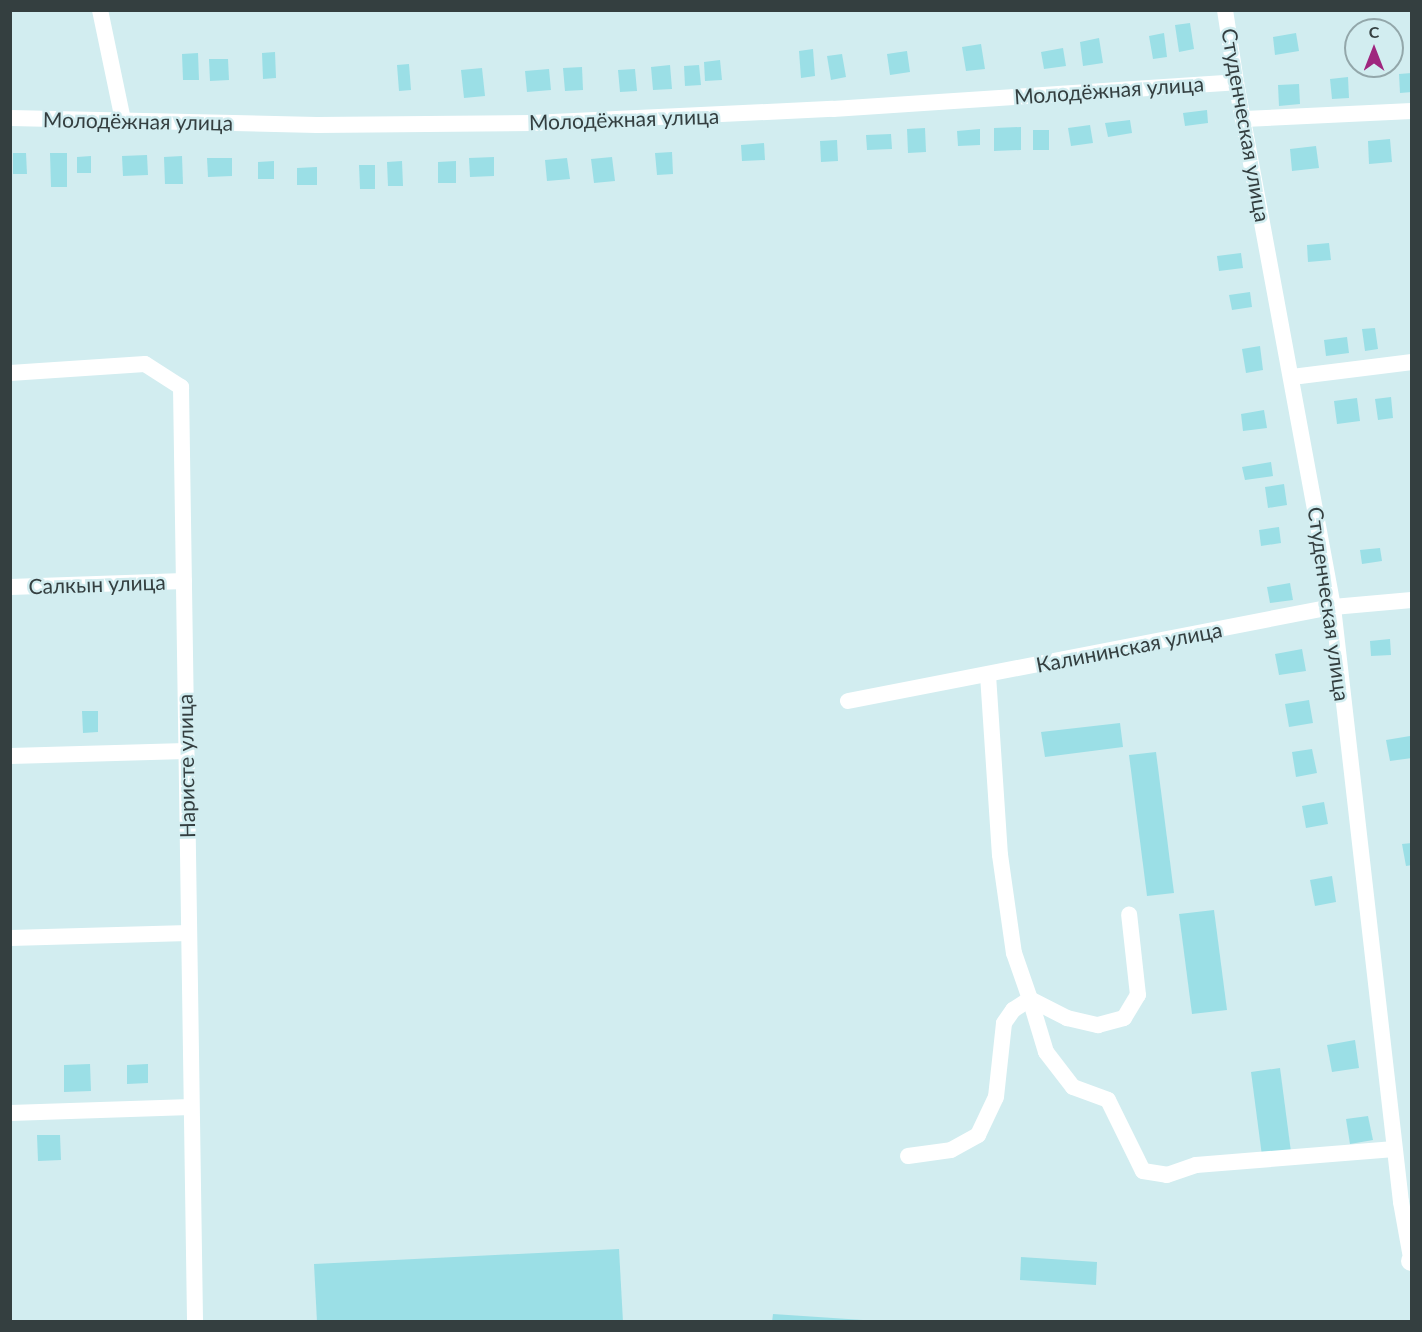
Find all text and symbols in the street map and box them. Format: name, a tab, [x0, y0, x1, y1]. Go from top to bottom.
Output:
north arrow	[1344, 18, 1404, 78]
text: С	[1369, 22, 1379, 41]
street label: Студенческая улица	[1217, 26, 1275, 224]
street label: Молодёжная улица	[1013, 71, 1205, 109]
street label: Молодёжная улица	[528, 103, 720, 135]
street label: Молодёжная улица	[43, 107, 233, 135]
street label: Студенческая улица	[1303, 505, 1355, 703]
street label: Салкын улица	[28, 569, 166, 599]
street label: Калининская улица	[1034, 617, 1224, 677]
street label: Наристе улица	[172, 694, 200, 838]

